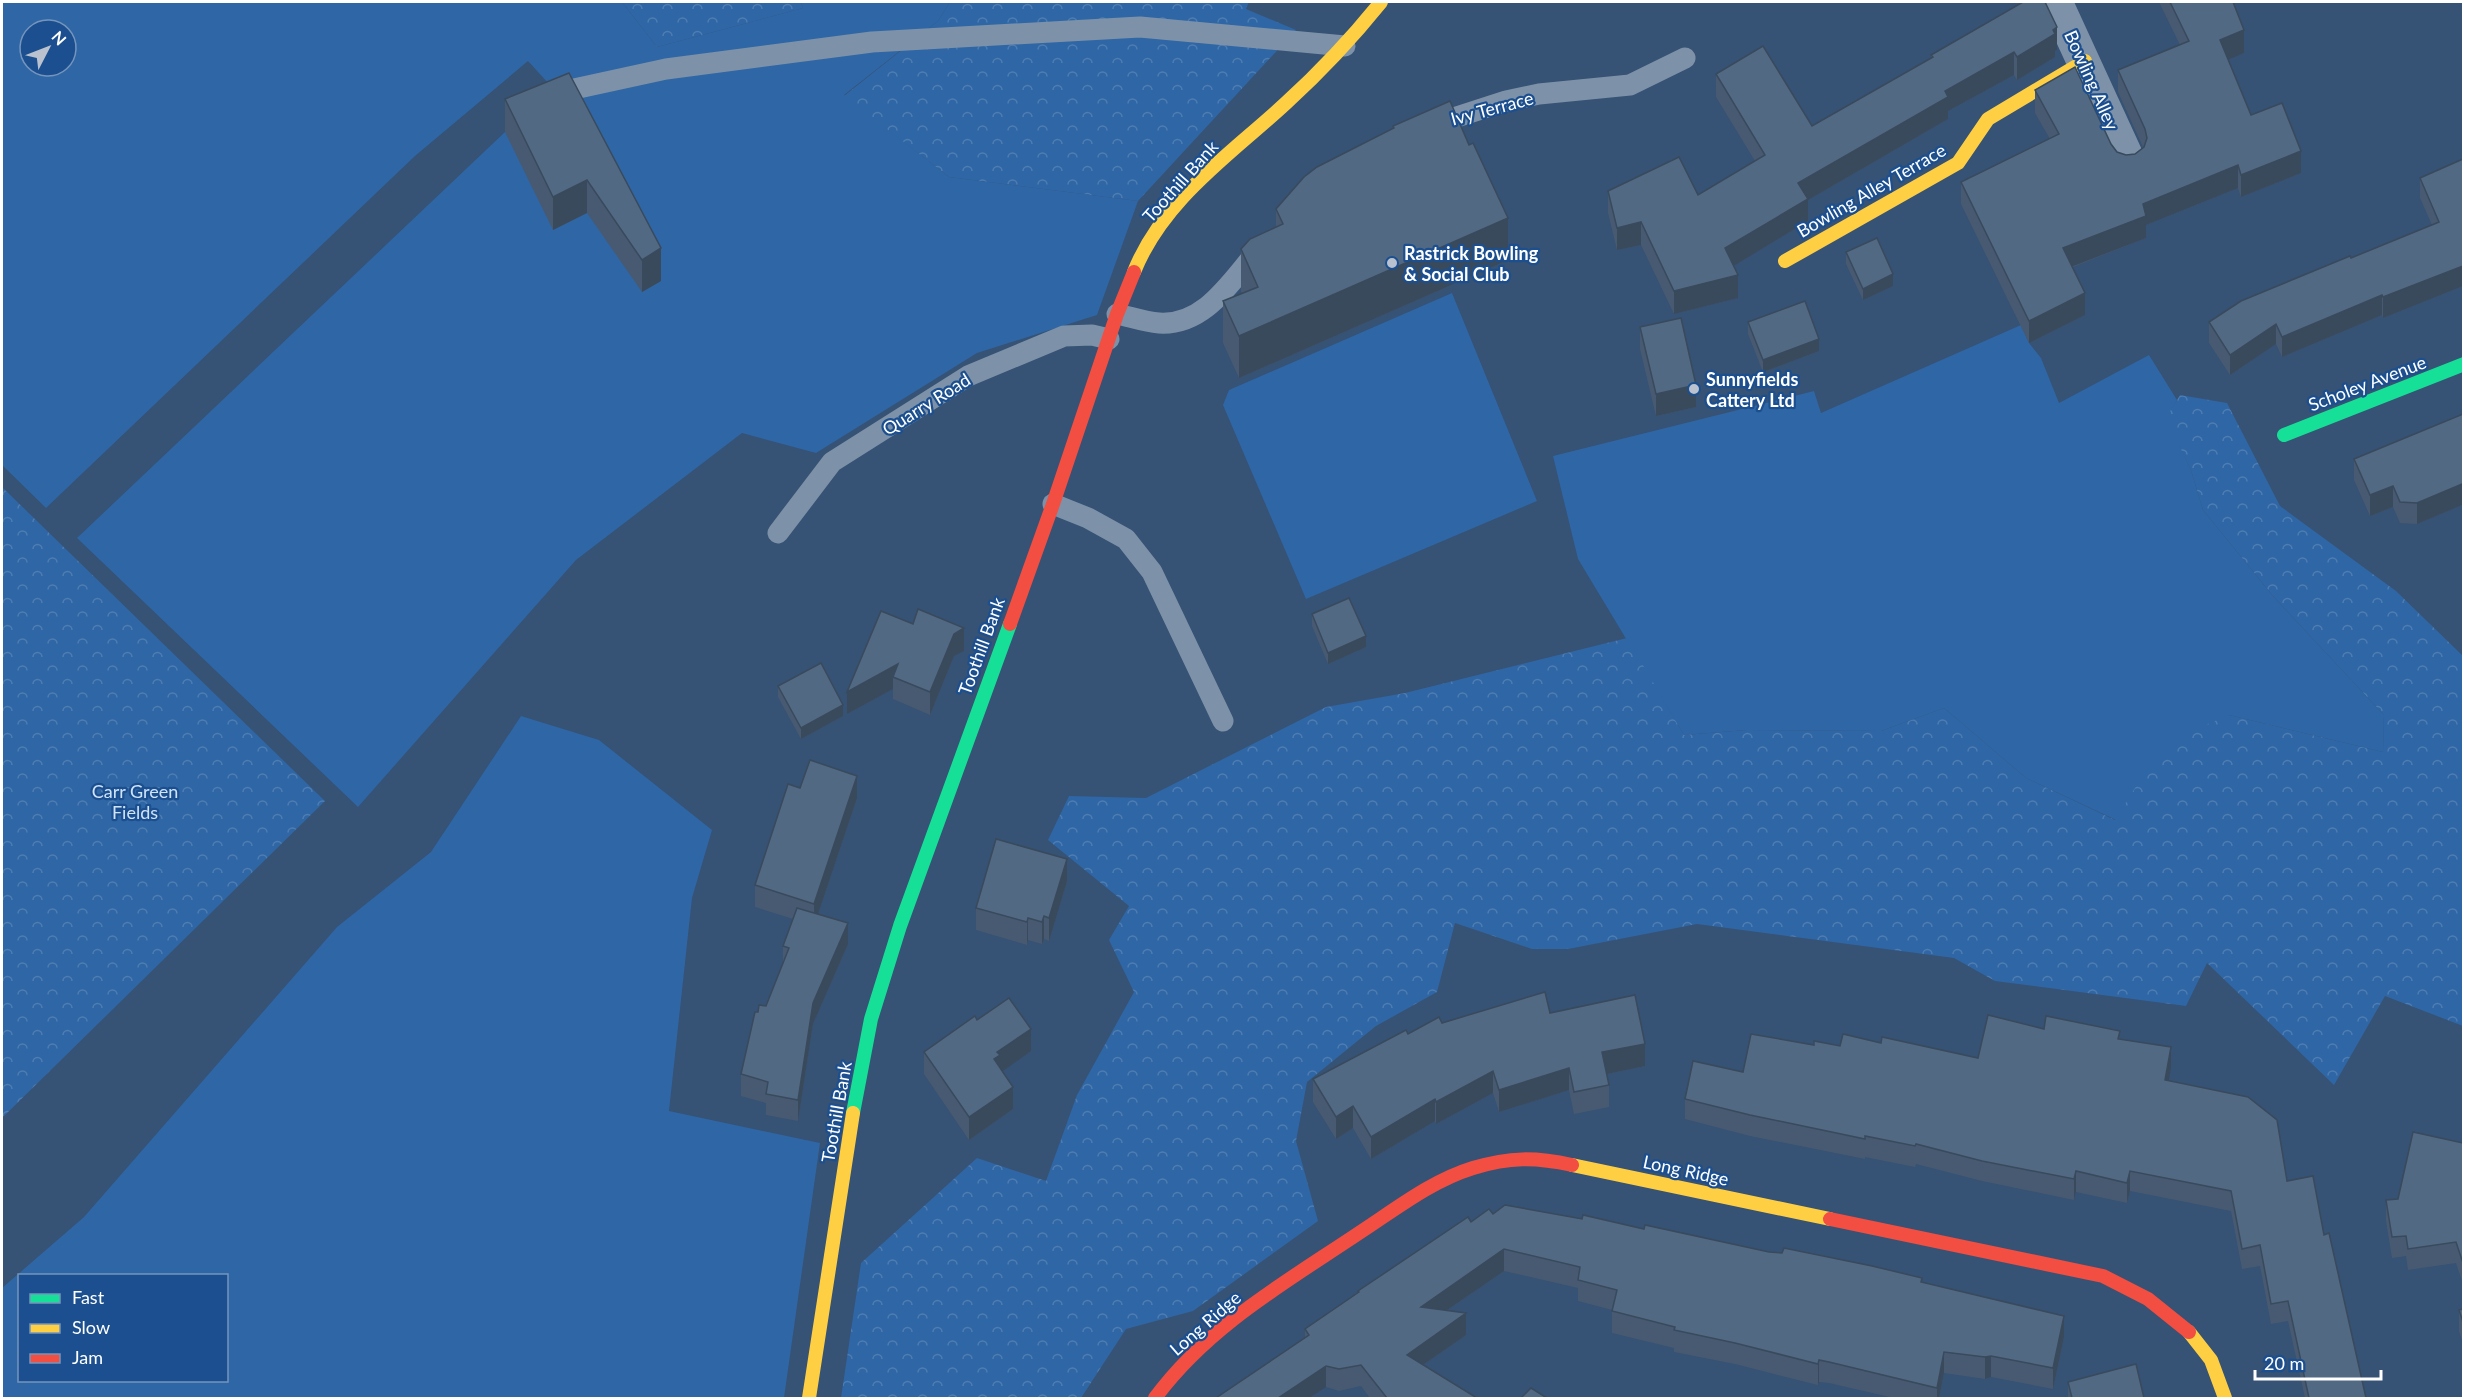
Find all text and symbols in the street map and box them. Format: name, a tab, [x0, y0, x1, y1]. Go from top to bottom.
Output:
north arrow	[18, 18, 78, 78]
text: N	[48, 27, 71, 49]
street label: Bowling Alley	[2060, 27, 2124, 134]
street label: Ivy Terrace	[1448, 86, 1536, 130]
street label: Toothill Bank	[1138, 135, 1223, 226]
street label: Bowling Alley Terrace	[1793, 138, 1949, 242]
place label: Rastrick Bowling & Social Club	[1404, 242, 1539, 285]
marker: Rastrick Bowling & Social Club	[1385, 256, 1399, 270]
street label: Scholey Avenue	[2305, 350, 2429, 416]
street label: Quarry Road	[878, 368, 974, 440]
place label: Sunnyfields Cattery Ltd	[1706, 368, 1799, 411]
marker: Sunnyfields Cattery Ltd	[1687, 382, 1701, 396]
street label: Toothill Bank	[953, 593, 1009, 698]
park label: Carr Green Fields	[92, 780, 178, 823]
street label: Toothill Bank	[816, 1059, 856, 1164]
street label: Long Ridge	[1641, 1150, 1731, 1190]
legend	[18, 1274, 228, 1382]
text: Fast	[72, 1286, 105, 1308]
street label: Long Ridge	[1165, 1286, 1245, 1360]
text: Slow	[72, 1316, 110, 1338]
scale bar	[2255, 1343, 2381, 1381]
text: Jam	[72, 1346, 103, 1368]
text: 20 m	[2264, 1352, 2304, 1374]

